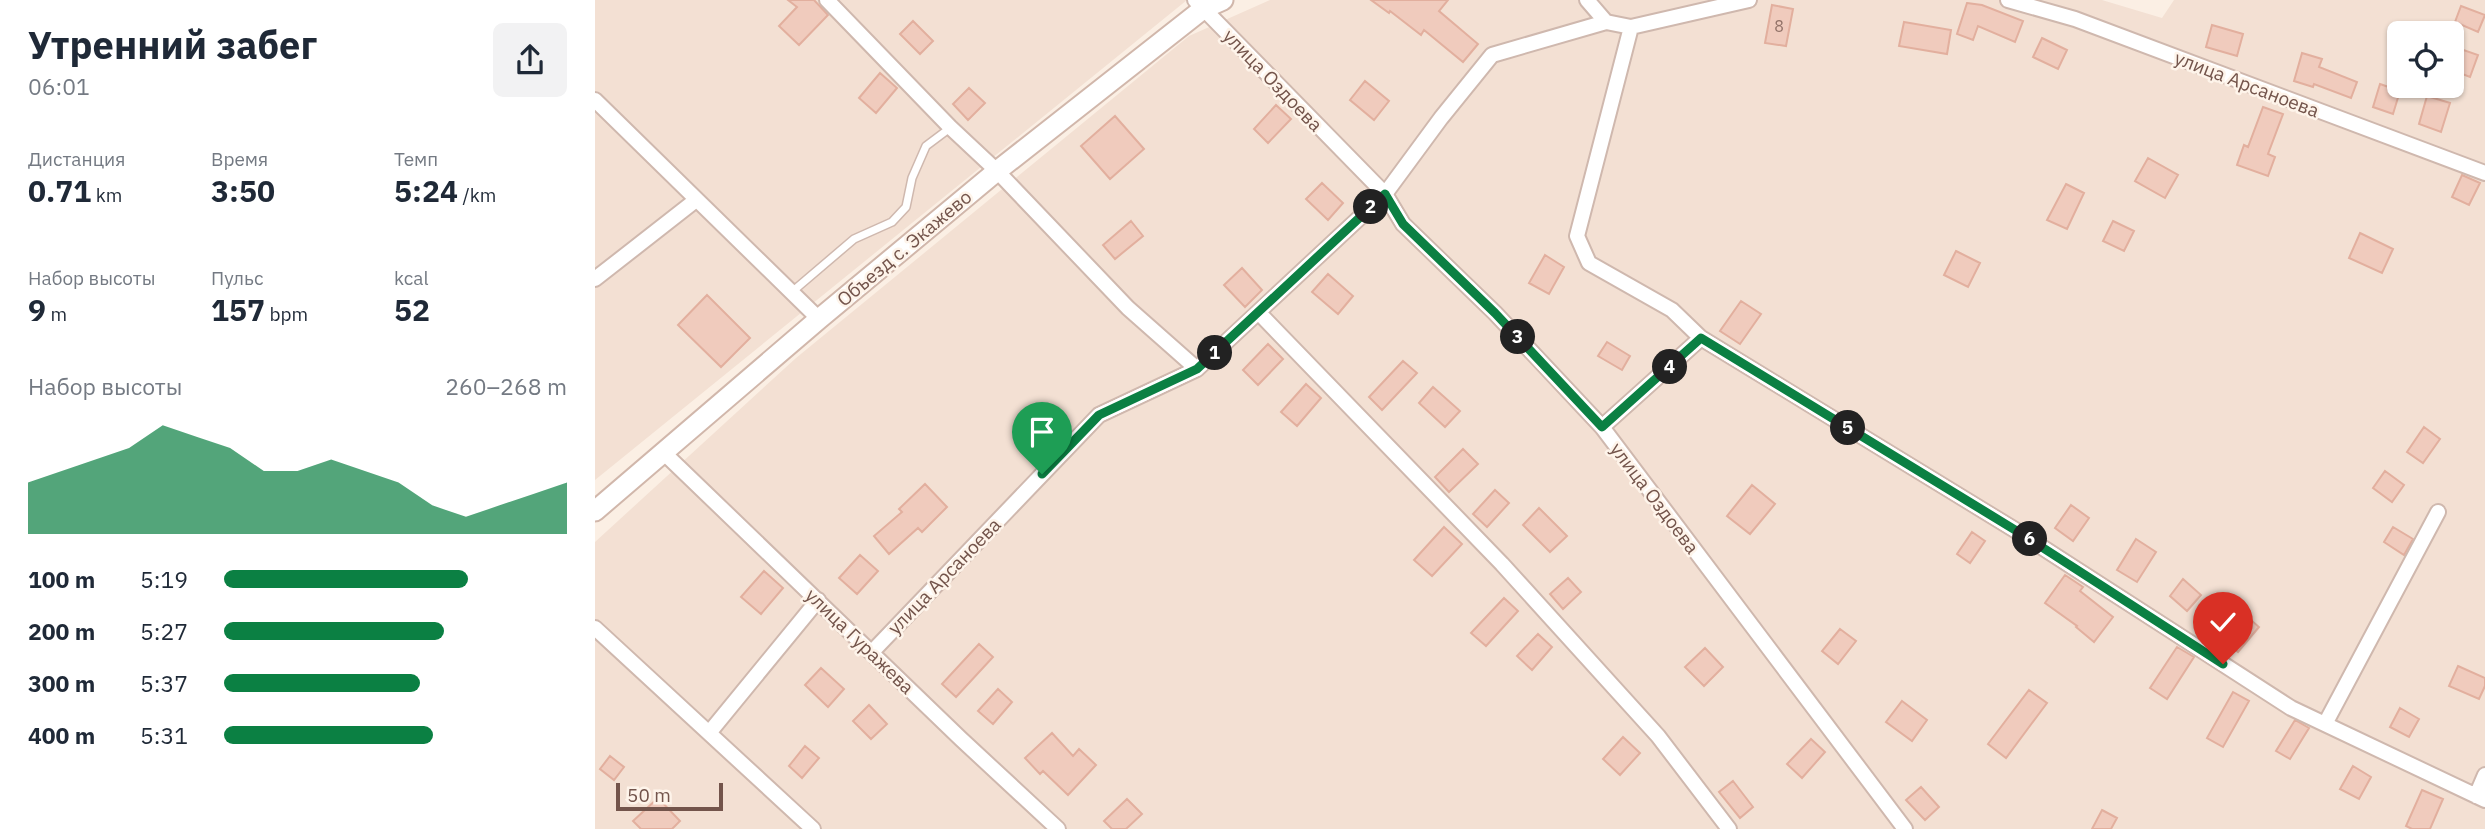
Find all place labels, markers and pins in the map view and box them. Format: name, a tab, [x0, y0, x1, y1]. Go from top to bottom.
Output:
pin: 2	[1353, 190, 1389, 224]
pin: 3	[1501, 320, 1535, 354]
pin: 1	[1197, 336, 1233, 370]
pin: 4	[1653, 350, 1687, 384]
pin	[1012, 402, 1072, 474]
pin: 5	[1831, 410, 1865, 446]
pin: 6	[2013, 522, 2047, 556]
pin	[2193, 592, 2253, 664]

